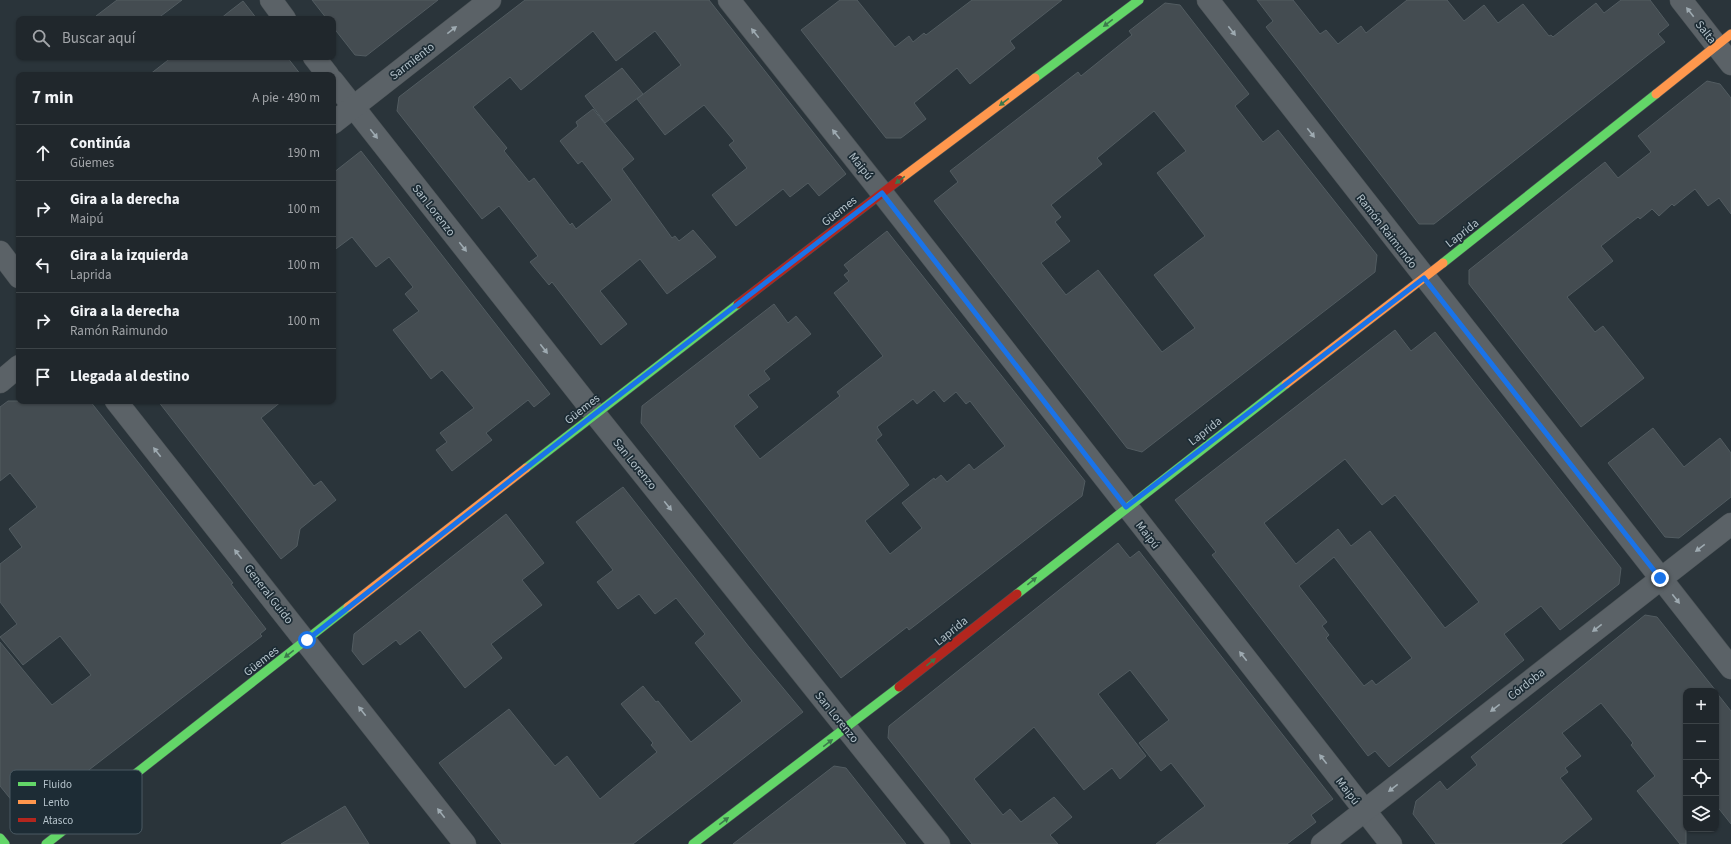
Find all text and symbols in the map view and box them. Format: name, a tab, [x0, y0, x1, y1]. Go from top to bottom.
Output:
one-way arrow	[1686, 6, 1694, 17]
search box	[16, 16, 336, 60]
street label: Salta	[1691, 17, 1720, 48]
one-way arrow	[1102, 19, 1113, 28]
one-way arrow	[447, 25, 458, 34]
one-way arrow	[1227, 25, 1236, 36]
icon: search	[30, 27, 52, 49]
one-way arrow	[750, 27, 759, 38]
text: Buscar aquí	[62, 28, 135, 49]
street label: Sarmiento	[386, 39, 438, 84]
text: 7 min	[32, 86, 73, 110]
text: A pie · 490 m	[252, 89, 320, 107]
one-way arrow	[998, 97, 1009, 106]
one-way arrow	[1307, 128, 1316, 139]
one-way arrow	[370, 129, 379, 140]
one-way arrow	[831, 129, 840, 140]
text: Continúa	[70, 133, 131, 154]
icon: ahead	[32, 142, 54, 164]
text: 190 m	[287, 144, 320, 162]
street label: Maipú	[844, 149, 877, 184]
text: Güemes	[70, 154, 114, 172]
one-way arrow	[894, 176, 905, 184]
street label: San Lorenzo	[408, 181, 459, 240]
text: Gira a la derecha	[70, 189, 180, 210]
street label: Ramón Raimundo	[1352, 191, 1421, 272]
street label: Güemes	[818, 192, 861, 231]
icon: right	[32, 198, 54, 220]
text: 100 m	[287, 200, 320, 218]
text: Maipú	[70, 210, 104, 228]
street label: Laprida	[1442, 215, 1483, 252]
one-way arrow	[459, 242, 468, 253]
text: Gira a la izquierda	[70, 245, 189, 266]
icon: left	[32, 254, 54, 276]
text: 100 m	[287, 256, 320, 274]
text: Laprida	[70, 266, 112, 284]
text: Gira a la derecha	[70, 301, 180, 322]
icon: right	[32, 310, 54, 332]
text: 100 m	[287, 312, 320, 330]
text: Ramón Raimundo	[70, 322, 168, 340]
one-way arrow	[540, 344, 548, 355]
icon: arrive	[32, 366, 54, 388]
text: Llegada al destino	[70, 366, 190, 387]
street label: Güemes	[561, 390, 604, 429]
street label: Laprida	[1185, 413, 1226, 450]
street label: San Lorenzo	[609, 435, 661, 494]
one-way arrow	[153, 446, 161, 457]
one-way arrow	[664, 500, 673, 511]
street label: Maipú	[1131, 518, 1164, 553]
one-way arrow	[1695, 544, 1705, 552]
one-way arrow	[233, 548, 242, 559]
street label: General Guido	[240, 561, 297, 628]
route end	[1651, 569, 1669, 587]
one-way arrow	[1027, 577, 1038, 586]
one-way arrow	[1672, 594, 1681, 605]
street label: Laprida	[931, 613, 972, 650]
one-way arrow	[1592, 623, 1603, 632]
route start	[298, 631, 316, 649]
street label: Güemes	[240, 642, 283, 681]
one-way arrow	[283, 650, 294, 659]
one-way arrow	[1238, 651, 1247, 662]
one-way arrow	[925, 658, 936, 667]
street label: Córdoba	[1504, 664, 1549, 704]
street label: San Lorenzo	[811, 688, 863, 747]
map controls	[1683, 688, 1719, 832]
button: +	[1683, 688, 1719, 724]
one-way arrow	[1490, 704, 1501, 712]
one-way arrow	[357, 705, 366, 716]
button: −	[1683, 724, 1719, 760]
one-way arrow	[823, 739, 834, 747]
one-way arrow	[1319, 753, 1327, 764]
button: locate	[1683, 760, 1719, 796]
legend	[10, 770, 142, 834]
street label: Maipú	[1331, 774, 1364, 809]
text: Fluido	[43, 777, 72, 792]
one-way arrow	[1388, 784, 1399, 793]
text: Lento	[43, 795, 69, 810]
button: layers	[1683, 796, 1719, 832]
one-way arrow	[437, 808, 446, 819]
text: Atasco	[43, 813, 73, 828]
one-way arrow	[719, 816, 730, 825]

